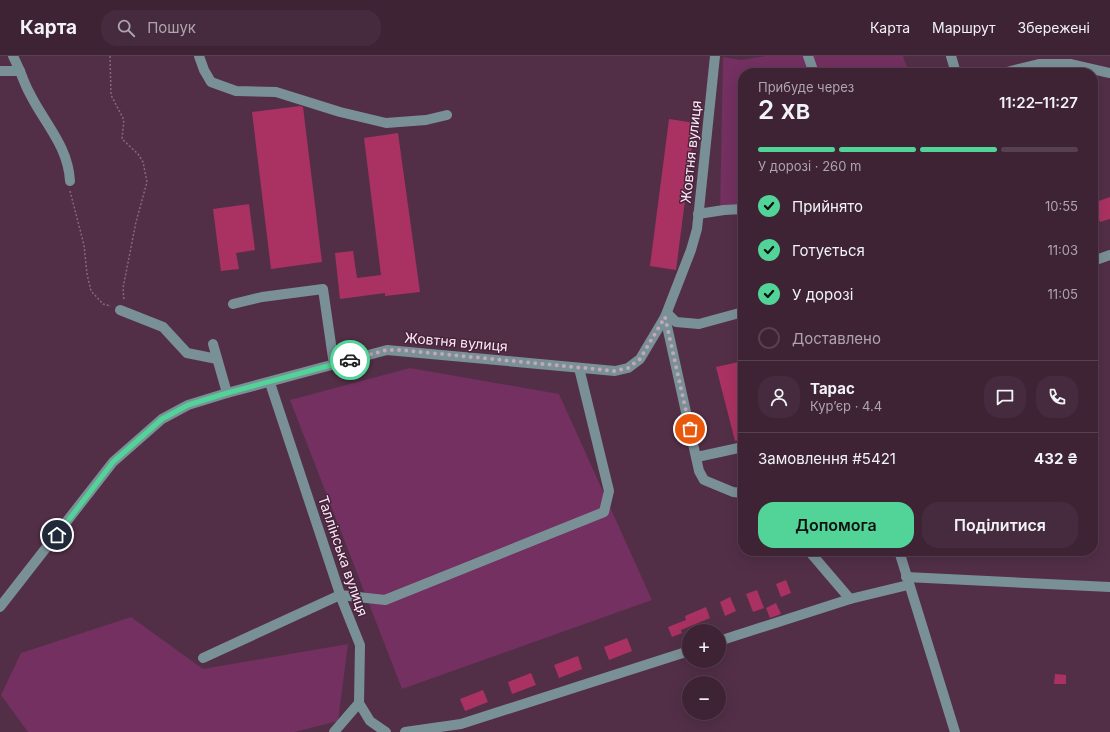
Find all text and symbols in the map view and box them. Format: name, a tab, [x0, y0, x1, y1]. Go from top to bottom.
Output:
search box	[101, 10, 381, 46]
text: Карта	[20, 16, 77, 39]
icon: search	[115, 17, 137, 39]
text: Пошук	[147, 18, 196, 37]
text: Карта	[870, 19, 910, 36]
text: Маршрут	[932, 19, 996, 36]
text: Збережені	[1018, 19, 1090, 36]
text: Прибуде через	[758, 79, 854, 95]
text: 11:22–11:27	[999, 93, 1078, 112]
text: 2 хв	[758, 94, 810, 125]
street label: Жовтня вулиця	[677, 100, 704, 204]
text: У дорозі · 260 m	[758, 158, 861, 174]
icon: check	[758, 195, 780, 217]
text: Прийнято	[792, 197, 863, 216]
text: 10:55	[1045, 198, 1078, 214]
icon: check	[758, 239, 780, 261]
text: Готується	[792, 241, 865, 260]
text: 11:03	[1047, 242, 1078, 258]
icon: check	[758, 283, 780, 305]
text: У дорозі	[792, 285, 853, 304]
text: 11:05	[1048, 286, 1078, 302]
street label: Жовтня вулиця	[404, 329, 508, 354]
text: Доставлено	[792, 329, 881, 348]
courier	[330, 340, 370, 380]
icon: car	[339, 349, 361, 371]
button: person	[758, 376, 800, 418]
button: chat	[984, 376, 1026, 418]
button: phone	[1036, 376, 1078, 418]
text: Тарас	[810, 379, 855, 398]
text: Кур’єр · 4.4	[810, 398, 882, 414]
pin	[673, 412, 707, 446]
icon: bag	[679, 418, 701, 440]
text: Замовлення #5421	[758, 449, 896, 468]
text: 432 ₴	[1034, 449, 1078, 468]
street label: Таллінська вулиця	[315, 493, 372, 618]
button: Допомога	[758, 502, 914, 548]
button: Поділитися	[922, 502, 1078, 548]
pin	[40, 518, 74, 552]
icon: home	[46, 524, 68, 546]
map controls	[682, 624, 726, 720]
button: +	[682, 624, 726, 668]
button: −	[682, 676, 726, 720]

